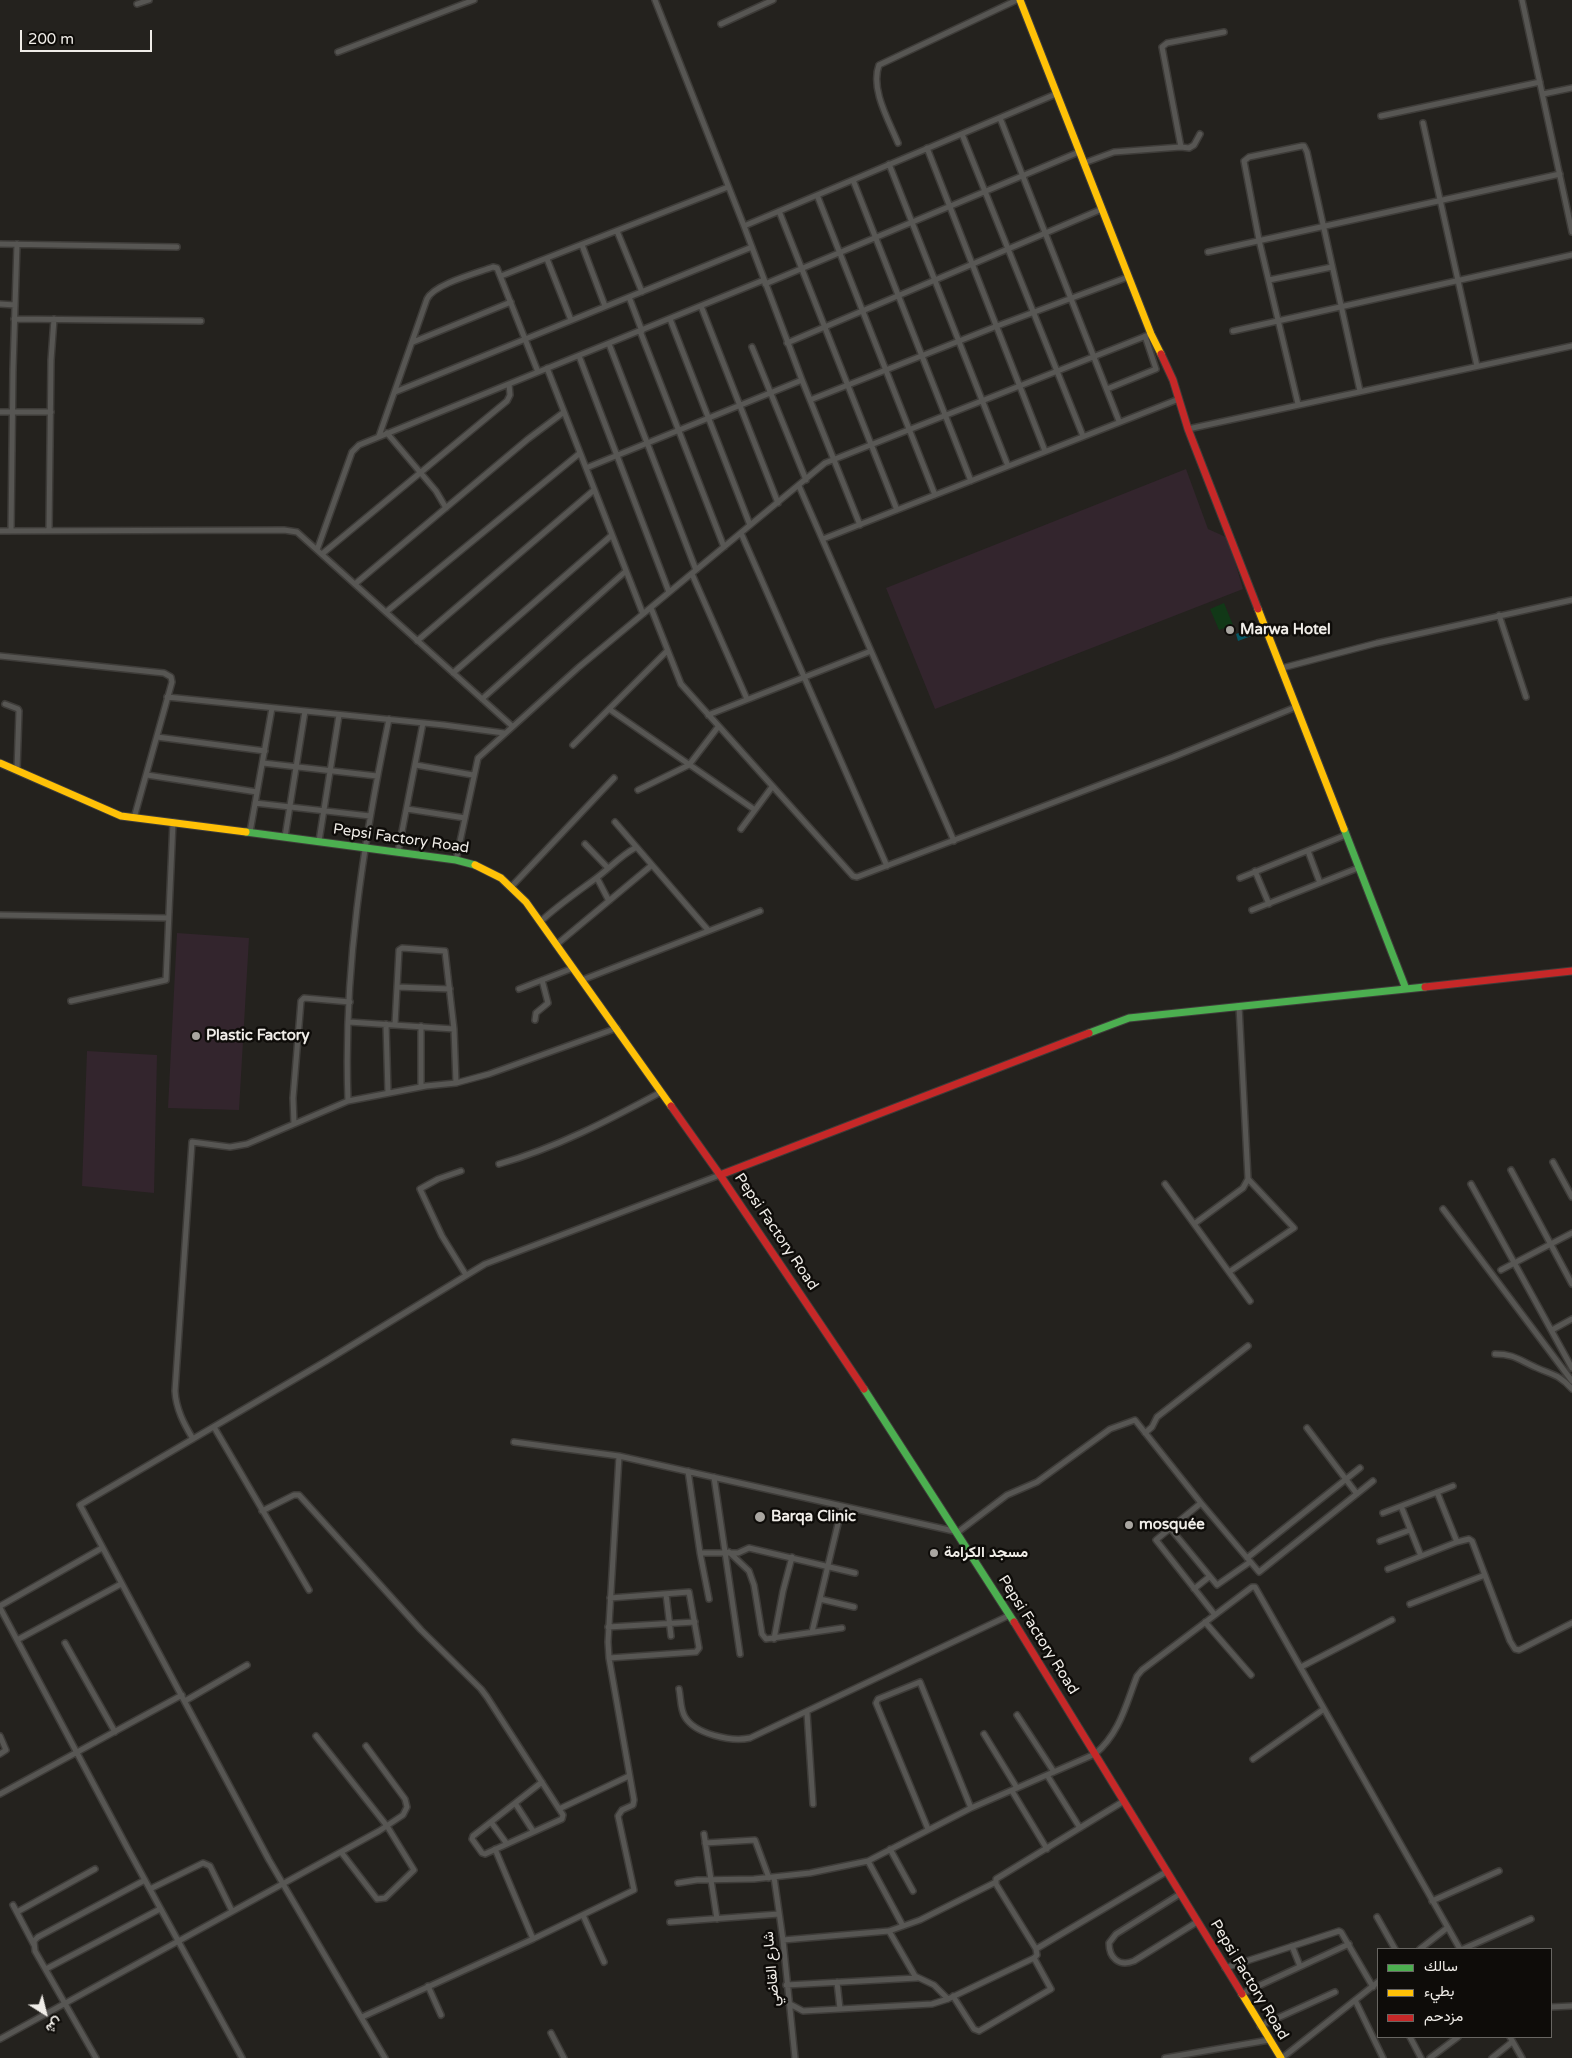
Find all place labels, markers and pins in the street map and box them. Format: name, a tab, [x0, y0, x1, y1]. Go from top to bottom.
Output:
place label: Marwa Hotel	[1240, 621, 1331, 639]
marker: Marwa Hotel	[1224, 624, 1236, 636]
place label: Plastic Factory	[206, 1027, 310, 1045]
marker: Plastic Factory	[190, 1030, 202, 1042]
place label: Barqa Clinic	[771, 1508, 856, 1526]
marker: Barqa Clinic	[753, 1510, 767, 1524]
place label: mosquée	[1139, 1516, 1205, 1534]
marker: mosquée	[1123, 1519, 1135, 1531]
place label: مسجد الكرامة	[944, 1544, 1028, 1562]
marker: مسجد الكرامة	[928, 1547, 940, 1559]

